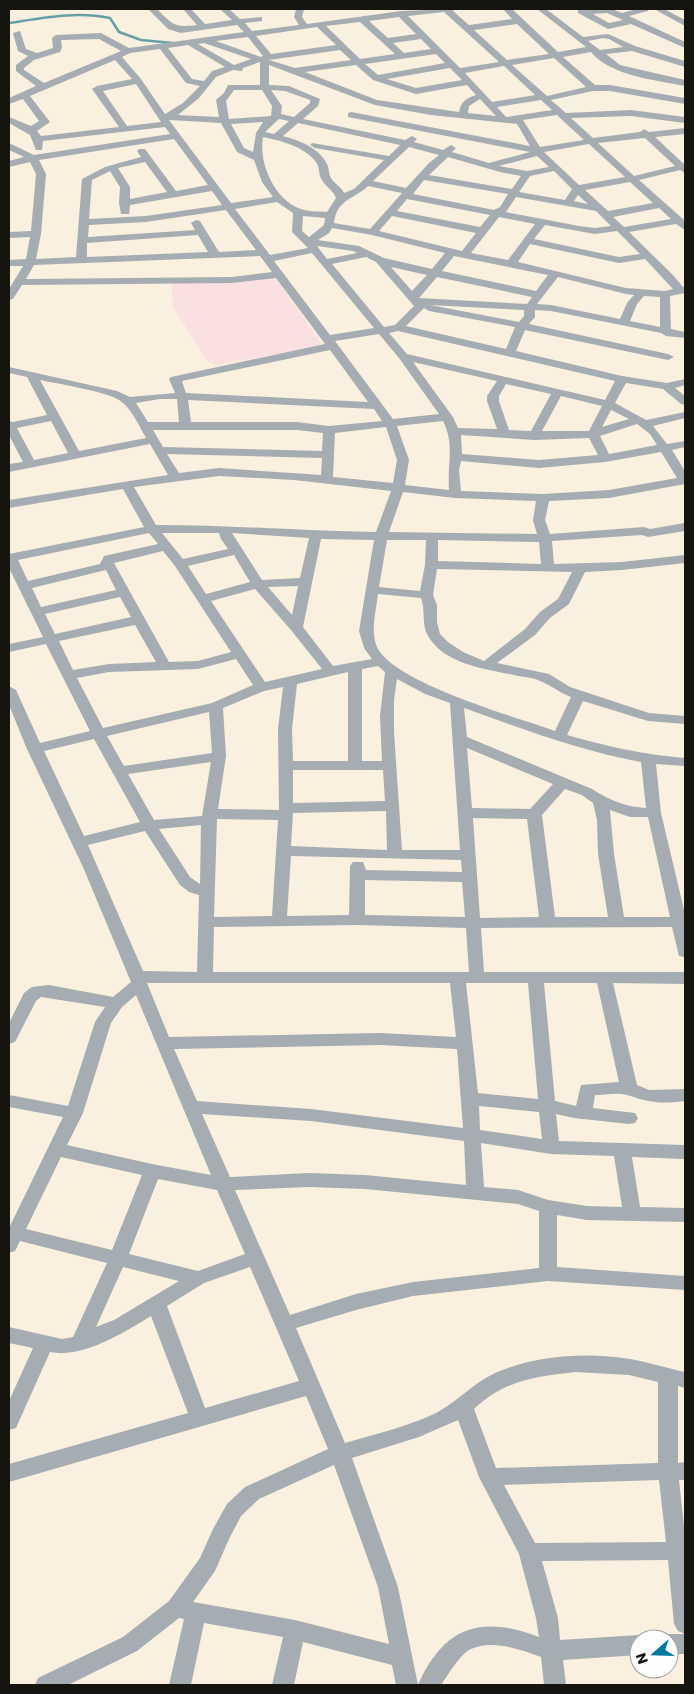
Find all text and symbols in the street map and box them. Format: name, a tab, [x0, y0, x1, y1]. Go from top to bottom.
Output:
north arrow	[629, 1629, 679, 1679]
text: N	[631, 1650, 653, 1667]

